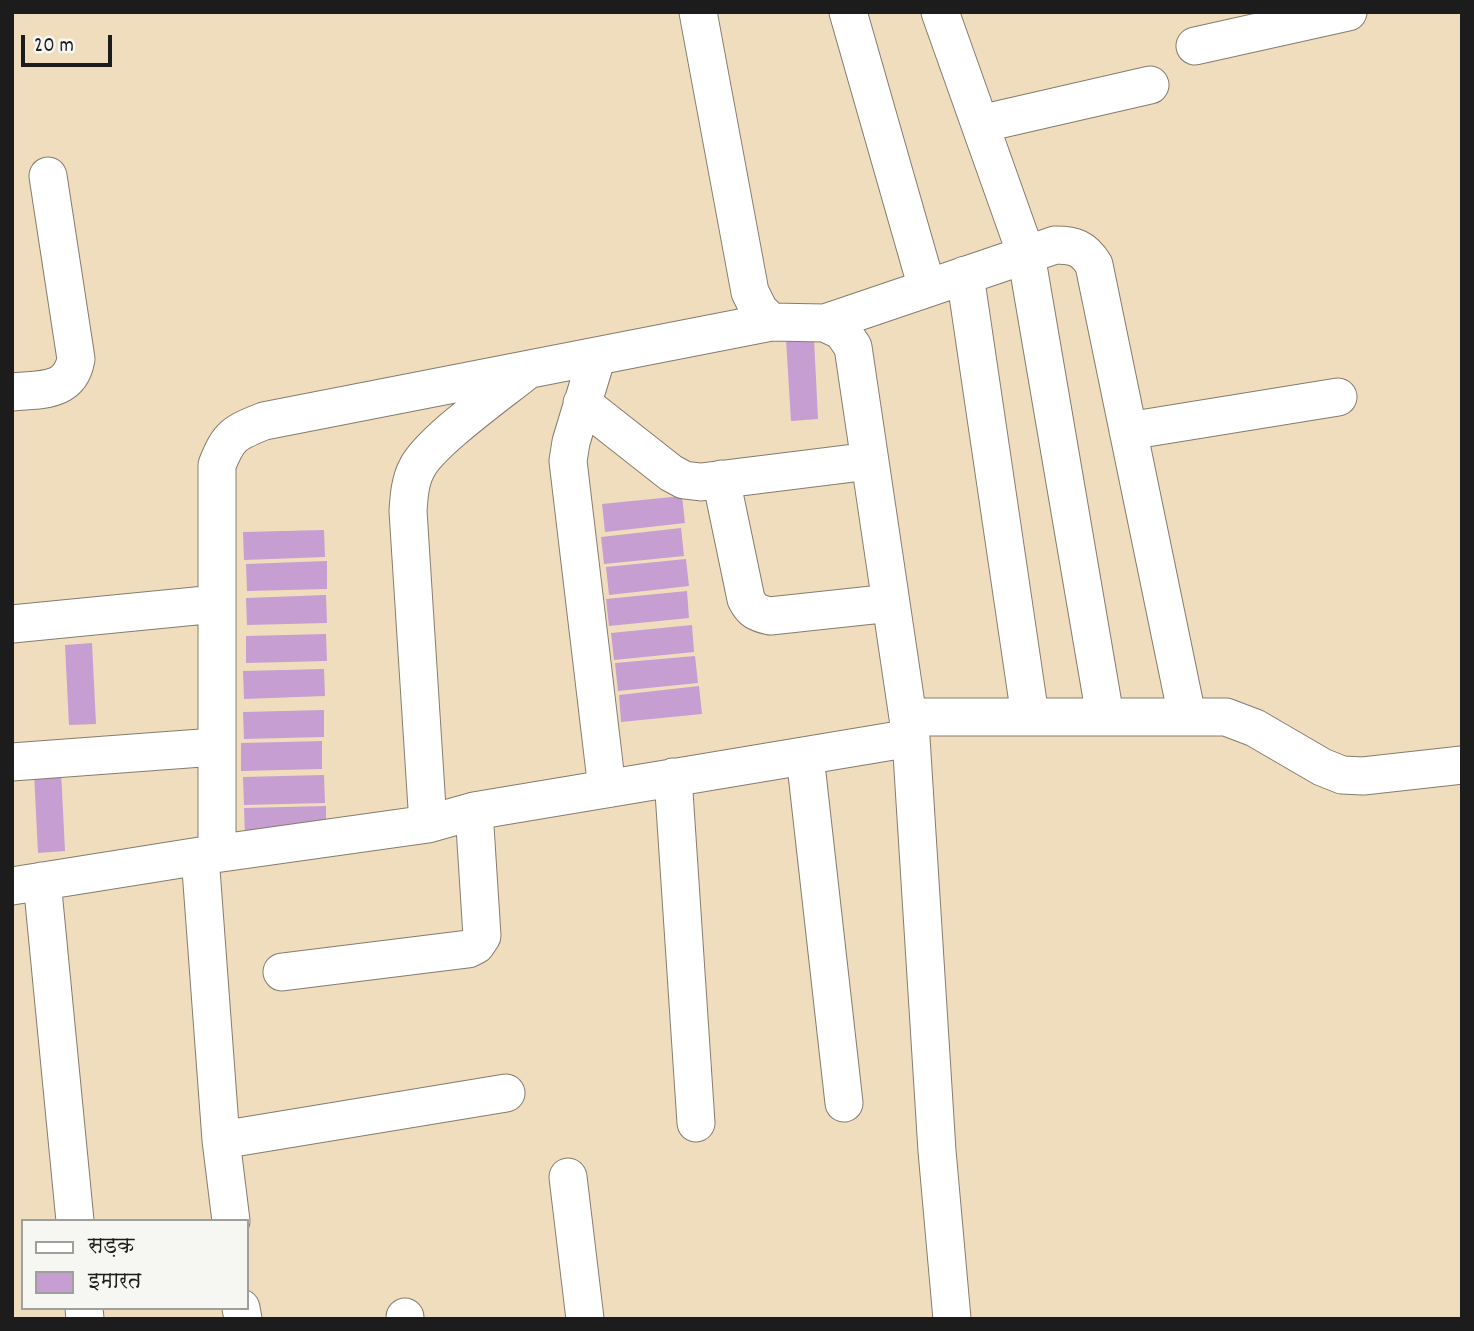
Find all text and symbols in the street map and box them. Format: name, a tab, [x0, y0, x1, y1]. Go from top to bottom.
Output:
scale bar	[24, 21, 116, 65]
text: 20 m	[34, 32, 74, 62]
legend	[21, 1219, 248, 1310]
text: सड़क	[88, 1233, 134, 1263]
text: इमारत	[88, 1268, 141, 1298]

